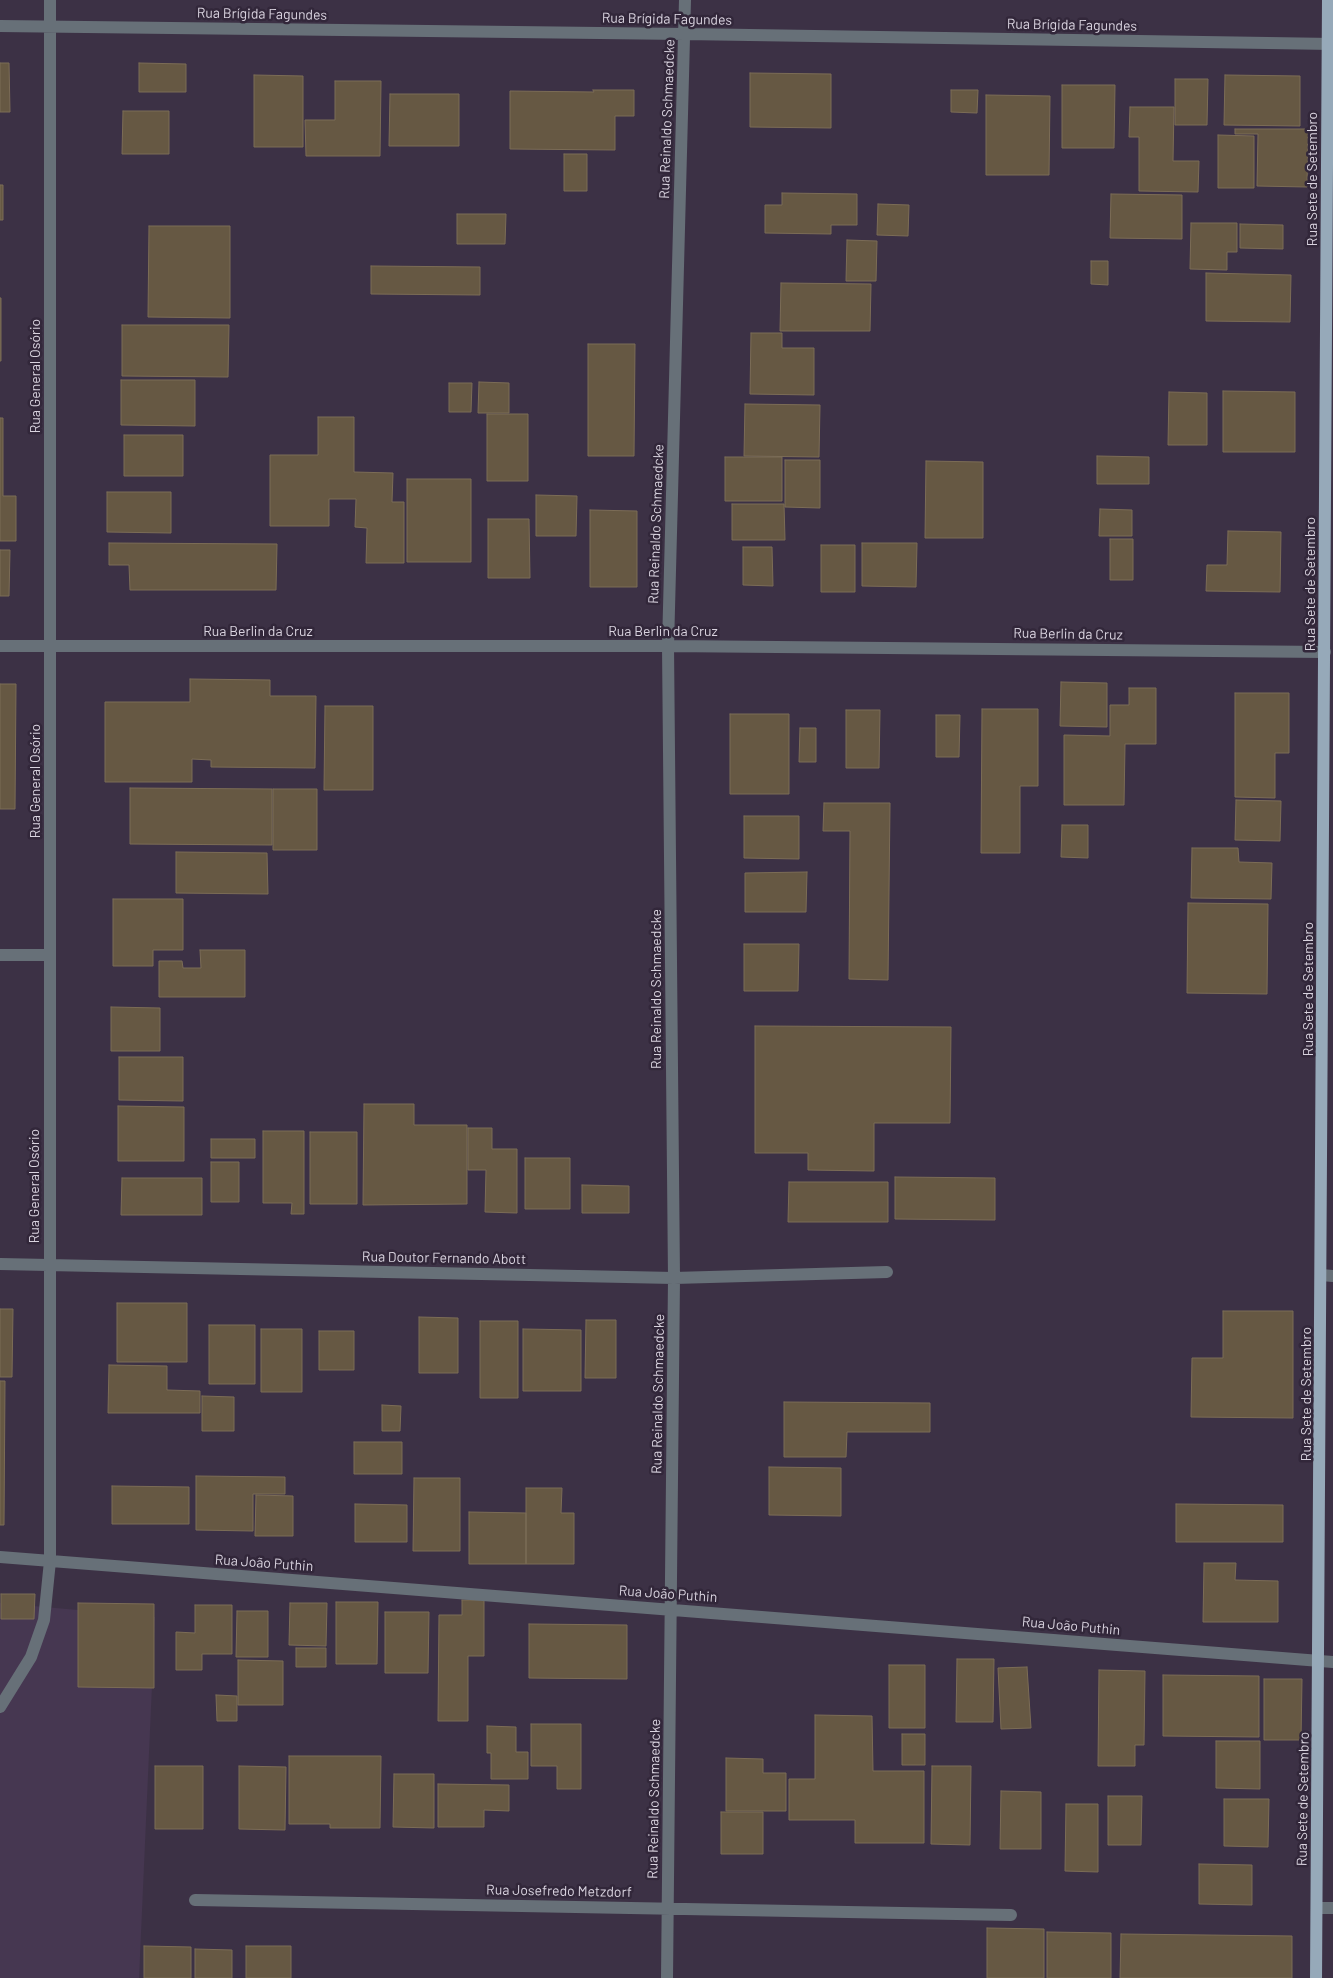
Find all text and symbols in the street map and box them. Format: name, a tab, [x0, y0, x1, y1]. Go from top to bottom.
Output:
street label: Rua Brígida Fagundes	[197, 4, 327, 24]
street label: Rua Brígida Fagundes	[602, 9, 732, 29]
street label: Rua Brígida Fagundes	[1007, 15, 1137, 35]
street label: Rua Reinaldo Schmaedcke	[656, 39, 678, 199]
street label: Rua Sete de Setembro	[1304, 112, 1320, 246]
street label: Rua General Osório	[27, 319, 43, 433]
street label: Rua Reinaldo Schmaedcke	[645, 444, 667, 604]
street label: Rua Sete de Setembro	[1302, 517, 1318, 651]
street label: Rua Berlin da Cruz	[203, 623, 313, 639]
street label: Rua Berlin da Cruz	[608, 623, 718, 639]
street label: Rua Berlin da Cruz	[1013, 625, 1123, 643]
street label: Rua General Osório	[27, 724, 43, 838]
street label: Rua Reinaldo Schmaedcke	[648, 909, 664, 1069]
street label: Rua Sete de Setembro	[1300, 922, 1316, 1056]
street label: Rua General Osório	[26, 1129, 42, 1243]
street label: Rua Doutor Fernando Abott	[362, 1248, 526, 1268]
street label: Rua Reinaldo Schmaedcke	[648, 1314, 668, 1474]
street label: Rua Sete de Setembro	[1298, 1327, 1314, 1461]
street label: Rua João Puthin	[214, 1551, 314, 1575]
street label: Rua João Puthin	[618, 1582, 718, 1606]
street label: Rua João Puthin	[1021, 1613, 1121, 1639]
street label: Rua Reinaldo Schmaedcke	[644, 1719, 664, 1879]
street label: Rua Sete de Setembro	[1293, 1732, 1313, 1866]
street label: Rua Josefredo Metzdorf	[486, 1881, 632, 1901]

